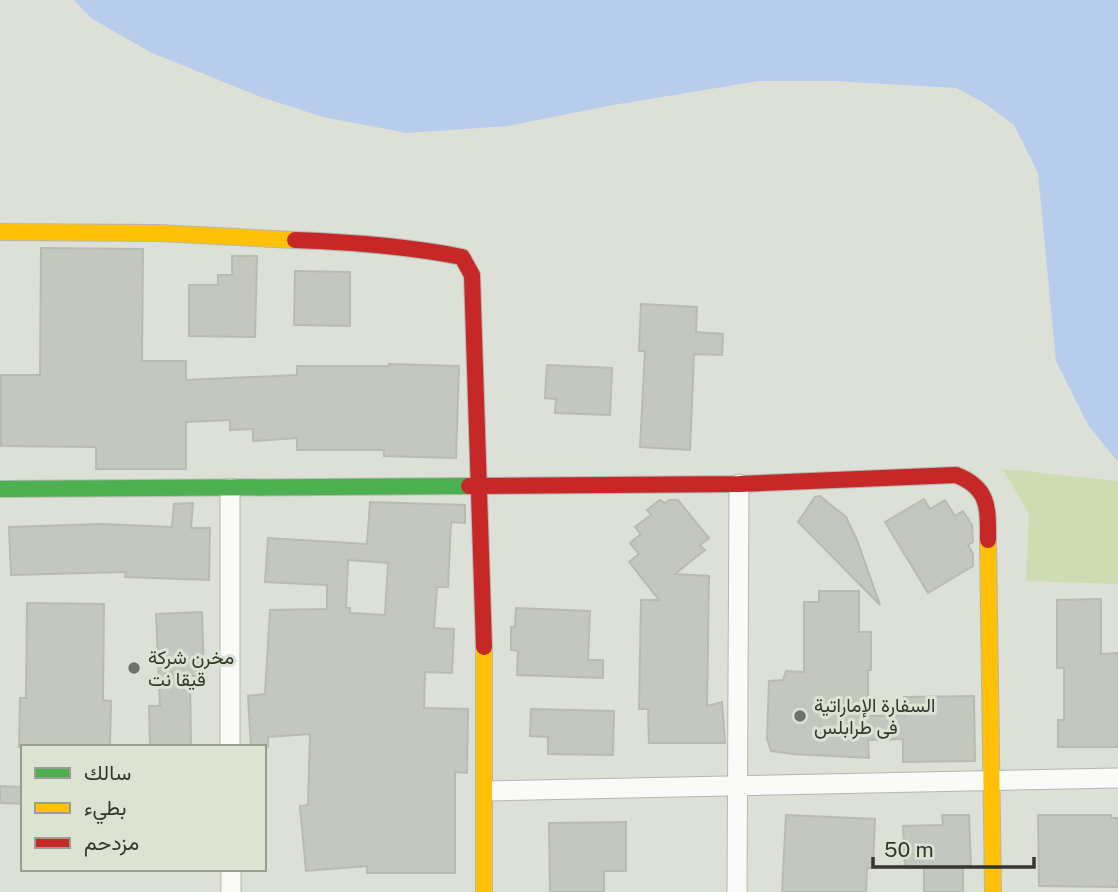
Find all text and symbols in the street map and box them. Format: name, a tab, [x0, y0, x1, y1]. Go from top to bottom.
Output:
place label: مخرن شركة قيقا نت	[148, 646, 234, 691]
marker: مخرن شركة قيقا نت	[126, 660, 142, 676]
place label: السفارة الإماراتية فى طرابلس	[814, 694, 935, 739]
marker: السفارة الإماراتية فى طرابلس	[792, 708, 808, 724]
legend	[21, 745, 266, 871]
text: سالك	[84, 760, 131, 785]
text: بطيء	[84, 795, 127, 825]
scale bar	[873, 826, 1034, 870]
text: مزدحم	[84, 830, 139, 857]
text: 50 m	[884, 837, 934, 862]

